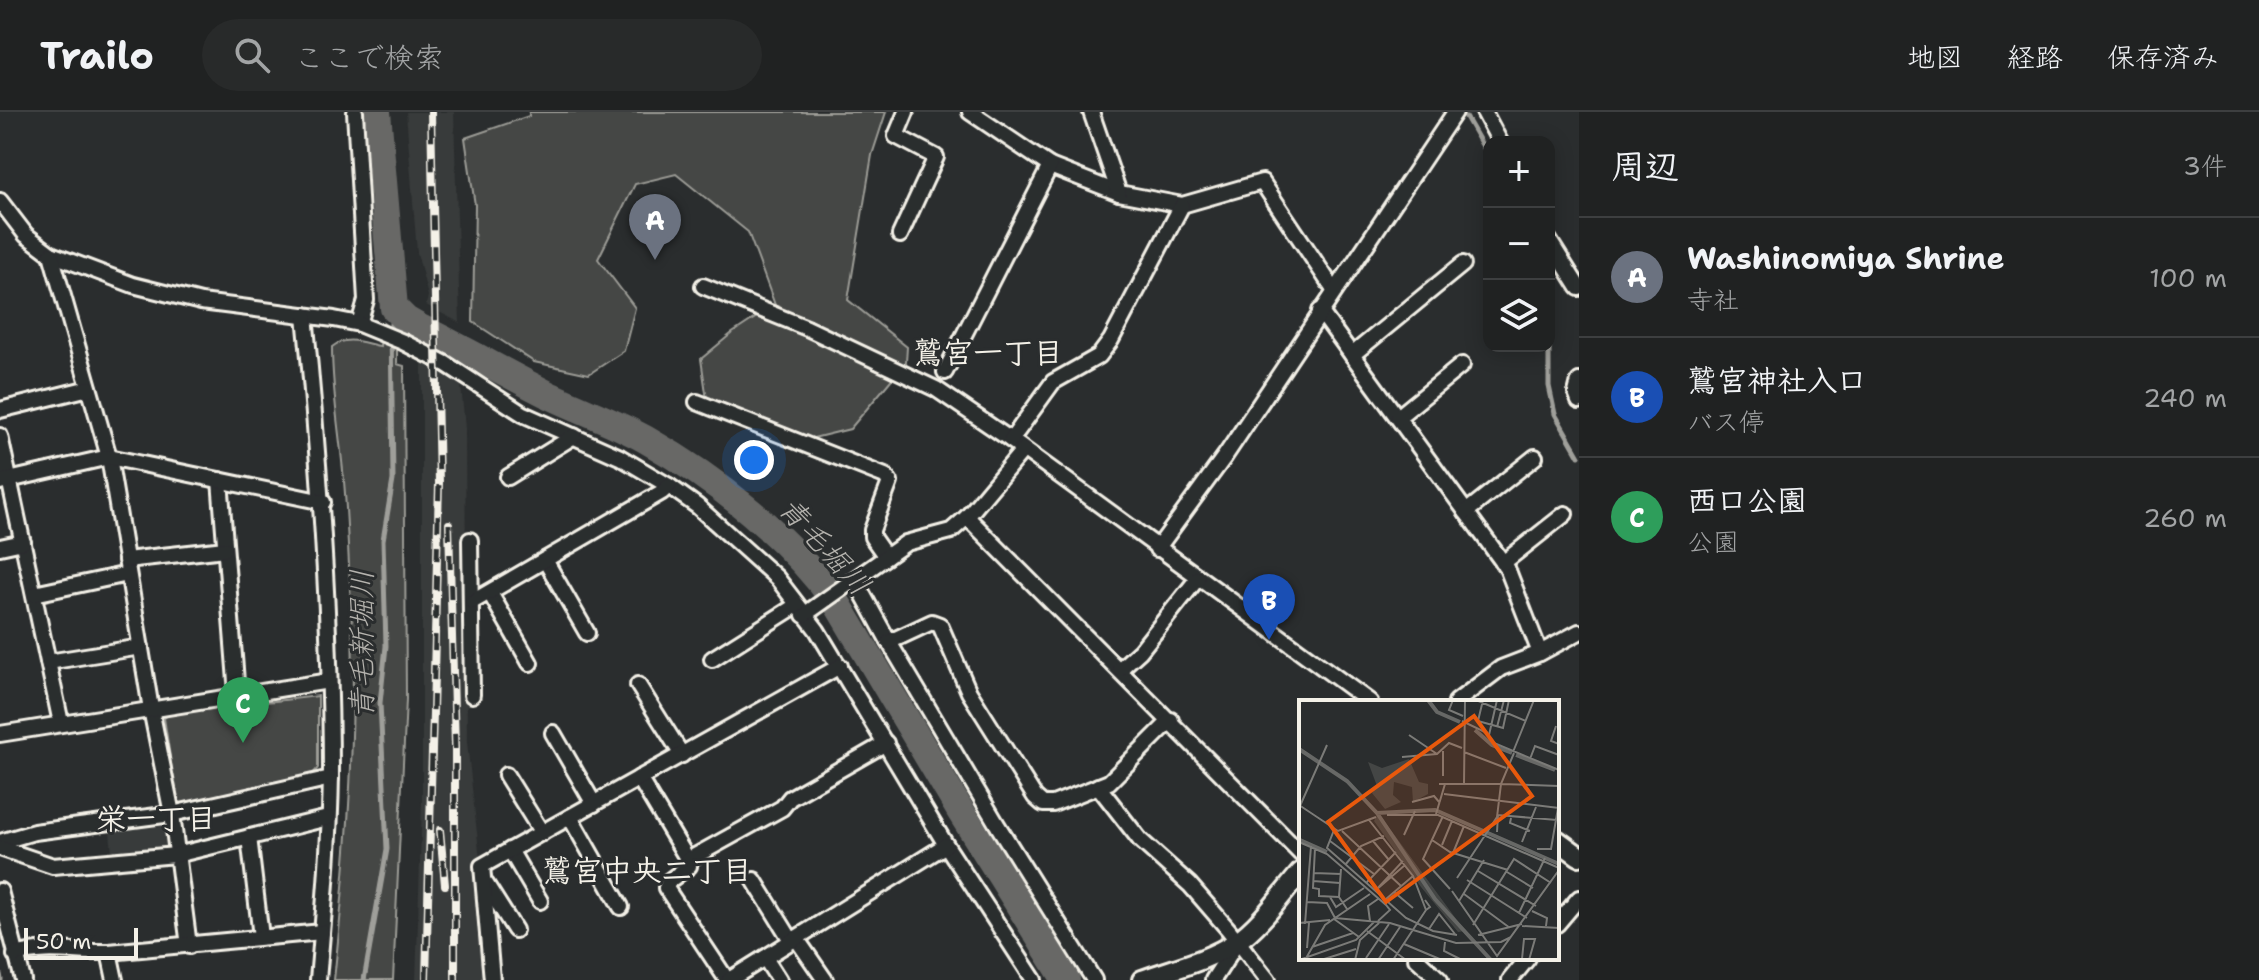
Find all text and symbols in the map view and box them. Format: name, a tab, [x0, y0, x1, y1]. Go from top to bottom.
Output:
search box	[202, 19, 762, 91]
text: Trailo	[40, 30, 154, 81]
icon: search	[230, 33, 274, 77]
text: ここで検索	[294, 37, 444, 78]
text: 地図	[1907, 38, 1963, 76]
text: 経路	[2007, 38, 2063, 76]
text: 保存済み	[2107, 38, 2219, 76]
map controls	[1483, 136, 1555, 352]
button: +	[1483, 136, 1555, 208]
text: 周辺	[1611, 143, 1679, 189]
text: 3件	[2183, 148, 2227, 183]
pin: A	[629, 194, 681, 260]
button: −	[1483, 208, 1555, 280]
text: Washinomiya Shrine	[1687, 238, 2004, 279]
text: A	[1627, 260, 1647, 295]
text: 100 m	[2149, 260, 2227, 295]
button: layers	[1483, 280, 1555, 352]
text: 寺社	[1687, 282, 1739, 317]
district label: 鷲宮一丁目	[913, 332, 1063, 373]
text: 鷲宮神社入口	[1687, 360, 1867, 401]
text: B	[1629, 380, 1645, 415]
text: 240 m	[2143, 380, 2227, 415]
text: バス停	[1687, 404, 1765, 439]
your location	[734, 440, 774, 480]
text: 西口公園	[1687, 480, 1807, 521]
water label: 青毛堀川	[770, 488, 880, 604]
text: C	[1629, 500, 1645, 535]
text: 260 m	[2143, 500, 2227, 535]
text: 公園	[1687, 524, 1739, 559]
water label: 青毛新堀川	[341, 569, 382, 719]
pin: B	[1243, 574, 1295, 640]
pin: C	[217, 677, 269, 743]
inset map	[1299, 700, 1559, 960]
district label: 栄一丁目	[96, 798, 216, 839]
district label: 鷲宮中央二丁目	[542, 850, 752, 891]
scale bar	[24, 924, 138, 960]
text: 50 m	[36, 927, 91, 956]

